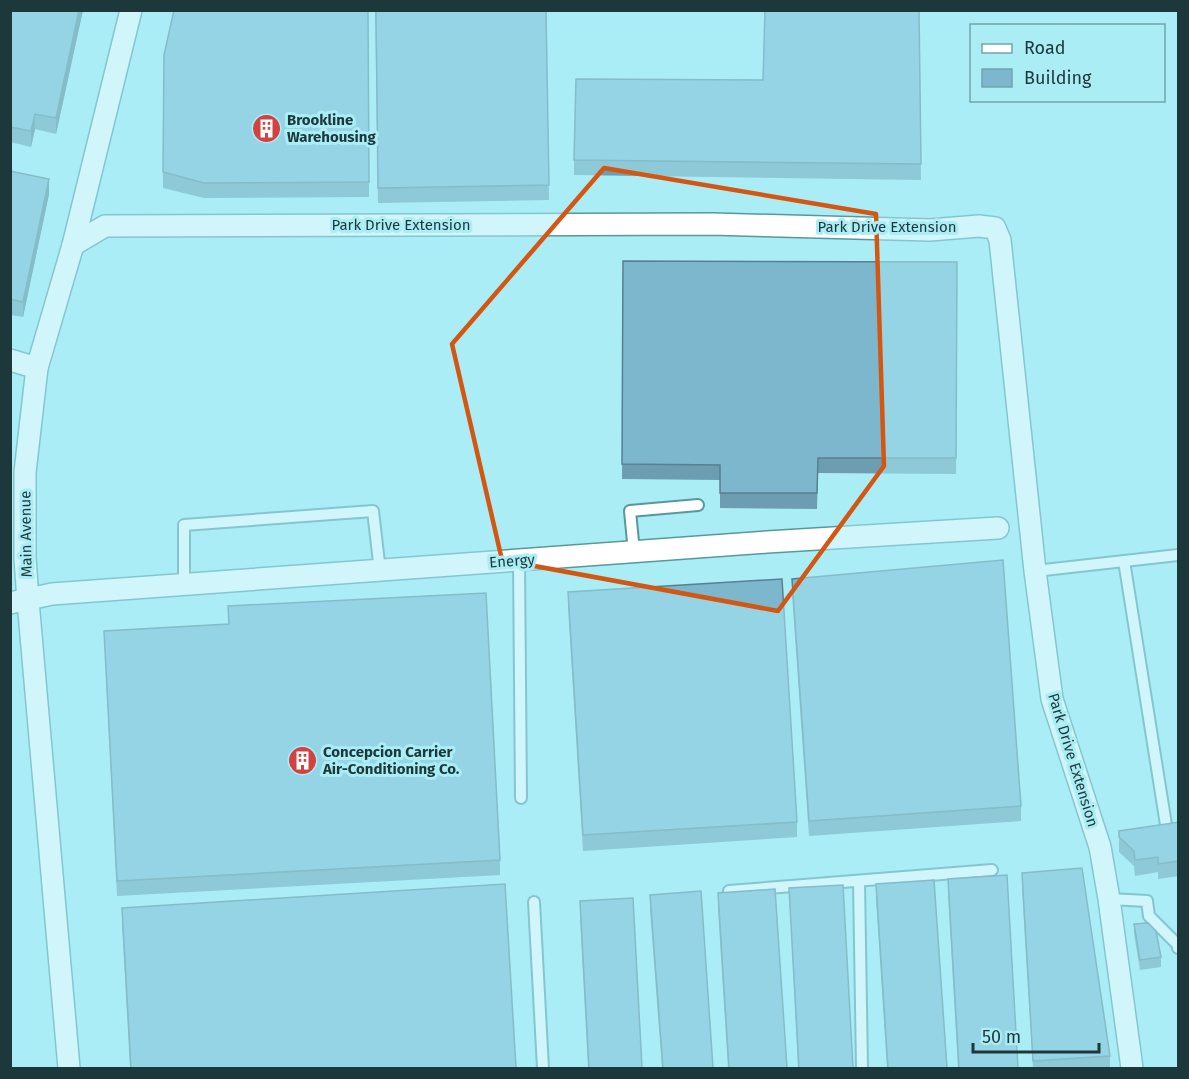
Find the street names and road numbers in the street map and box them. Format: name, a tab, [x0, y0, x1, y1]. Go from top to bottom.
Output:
street label: Park Drive Extension	[332, 216, 470, 234]
street label: Park Drive Extension	[818, 218, 956, 236]
street label: Main Avenue	[16, 491, 36, 577]
street label: Energy	[489, 550, 536, 572]
street label: Park Drive Extension	[1044, 691, 1102, 829]

